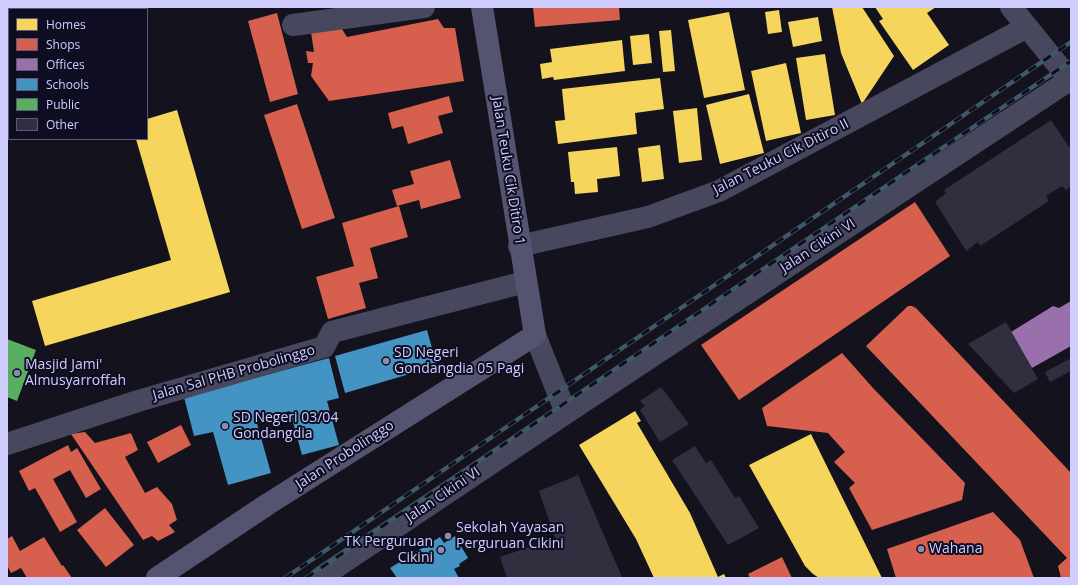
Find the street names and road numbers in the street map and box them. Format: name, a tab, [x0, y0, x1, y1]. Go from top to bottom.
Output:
street label: Jalan Teuku Cik Ditiro 1	[488, 96, 528, 246]
street label: Jalan Teuku Cik Ditiro II	[710, 115, 852, 199]
street label: Jalan Cikini VI	[777, 215, 859, 277]
street label: Jalan Sal PHB Probolinggo	[151, 342, 317, 404]
street label: Jalan Probolinggo	[293, 417, 397, 493]
street label: Jalan Cikini VI	[403, 464, 483, 526]

